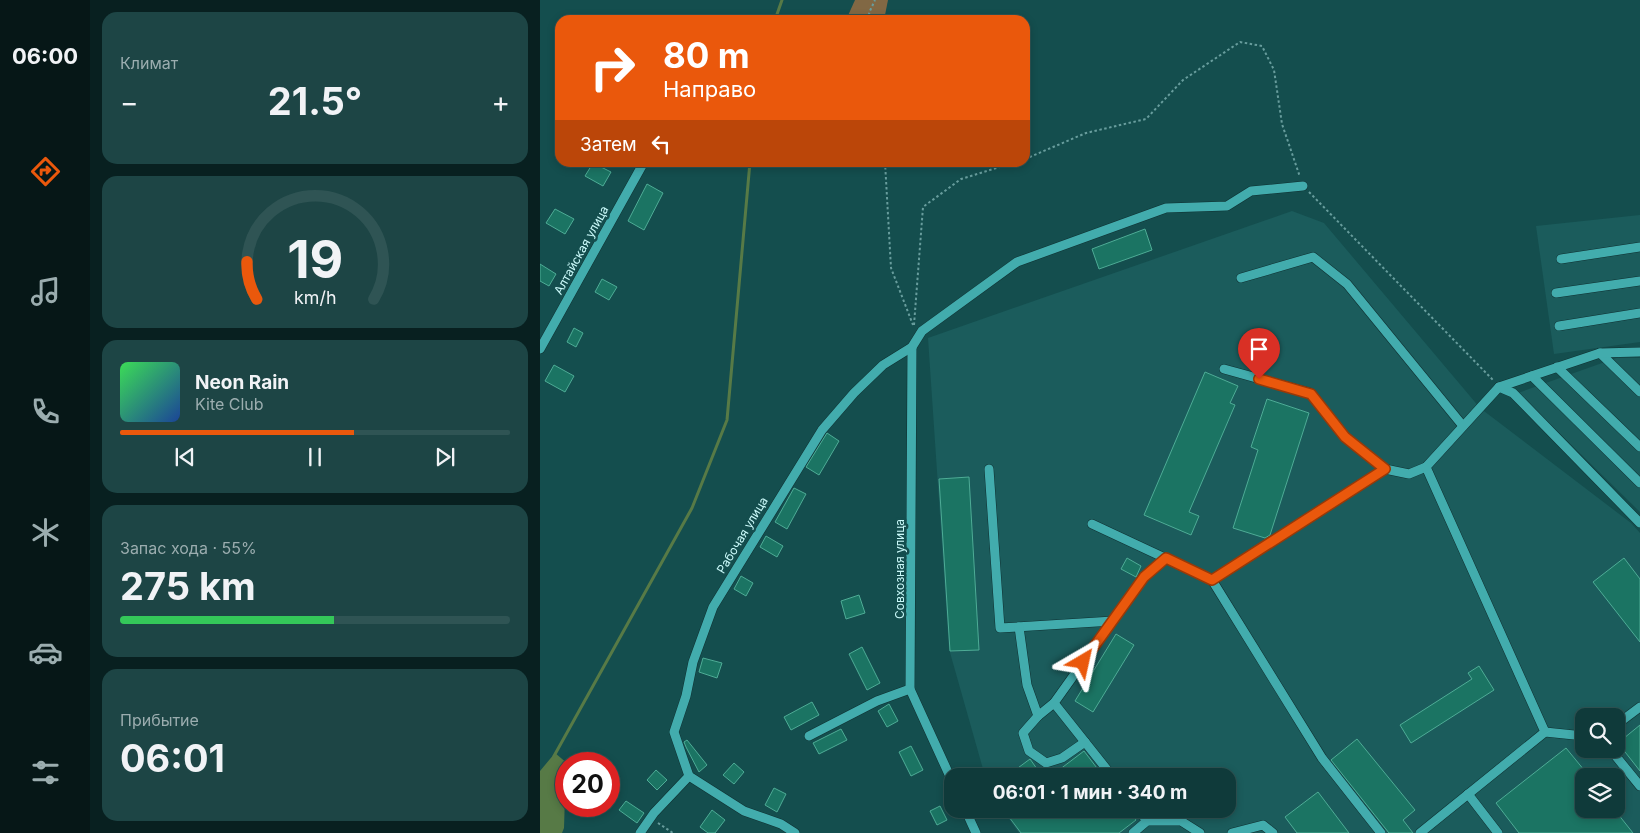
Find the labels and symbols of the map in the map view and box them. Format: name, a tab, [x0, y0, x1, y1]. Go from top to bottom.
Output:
street label: Алтайская улица	[550, 203, 612, 297]
pin	[1238, 328, 1280, 379]
street label: Рабочая улица	[713, 494, 771, 576]
street label: Совхозная улица	[892, 519, 907, 619]
position arrow	[1056, 635, 1108, 687]
speed limit sign: 20	[555, 752, 620, 817]

